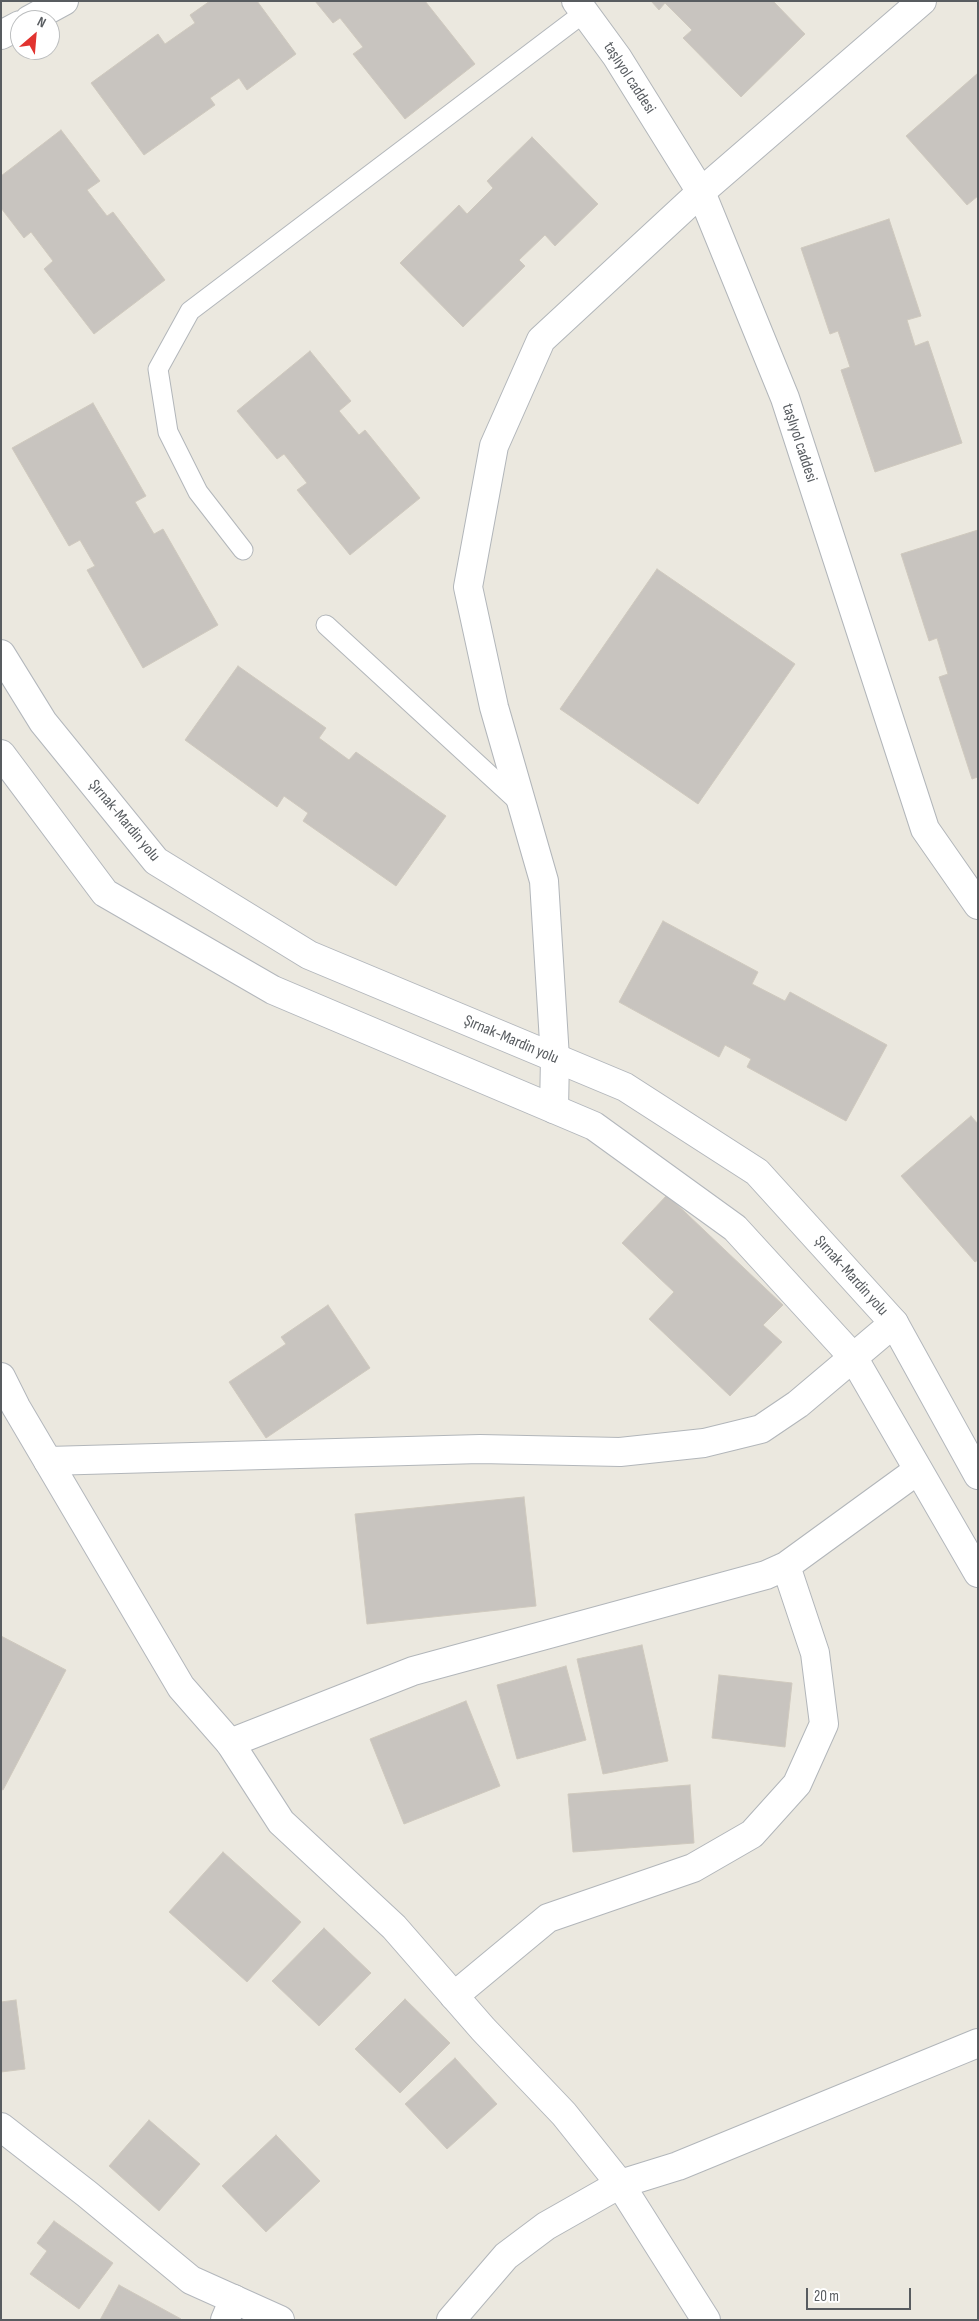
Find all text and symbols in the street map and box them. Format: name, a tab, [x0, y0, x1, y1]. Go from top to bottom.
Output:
north arrow	[10, 10, 60, 60]
text: N	[34, 13, 49, 31]
street label: taşlıyol caddesi	[599, 39, 659, 117]
street label: taşlıyol caddesi	[777, 401, 821, 485]
street label: Şırnak-Mardin yolu	[84, 776, 164, 866]
street label: Şırnak-Mardin yolu	[461, 1011, 561, 1069]
street label: Şırnak-Mardin yolu	[810, 1232, 892, 1320]
scale bar	[809, 2278, 914, 2310]
text: 20 m	[814, 2287, 839, 2306]

